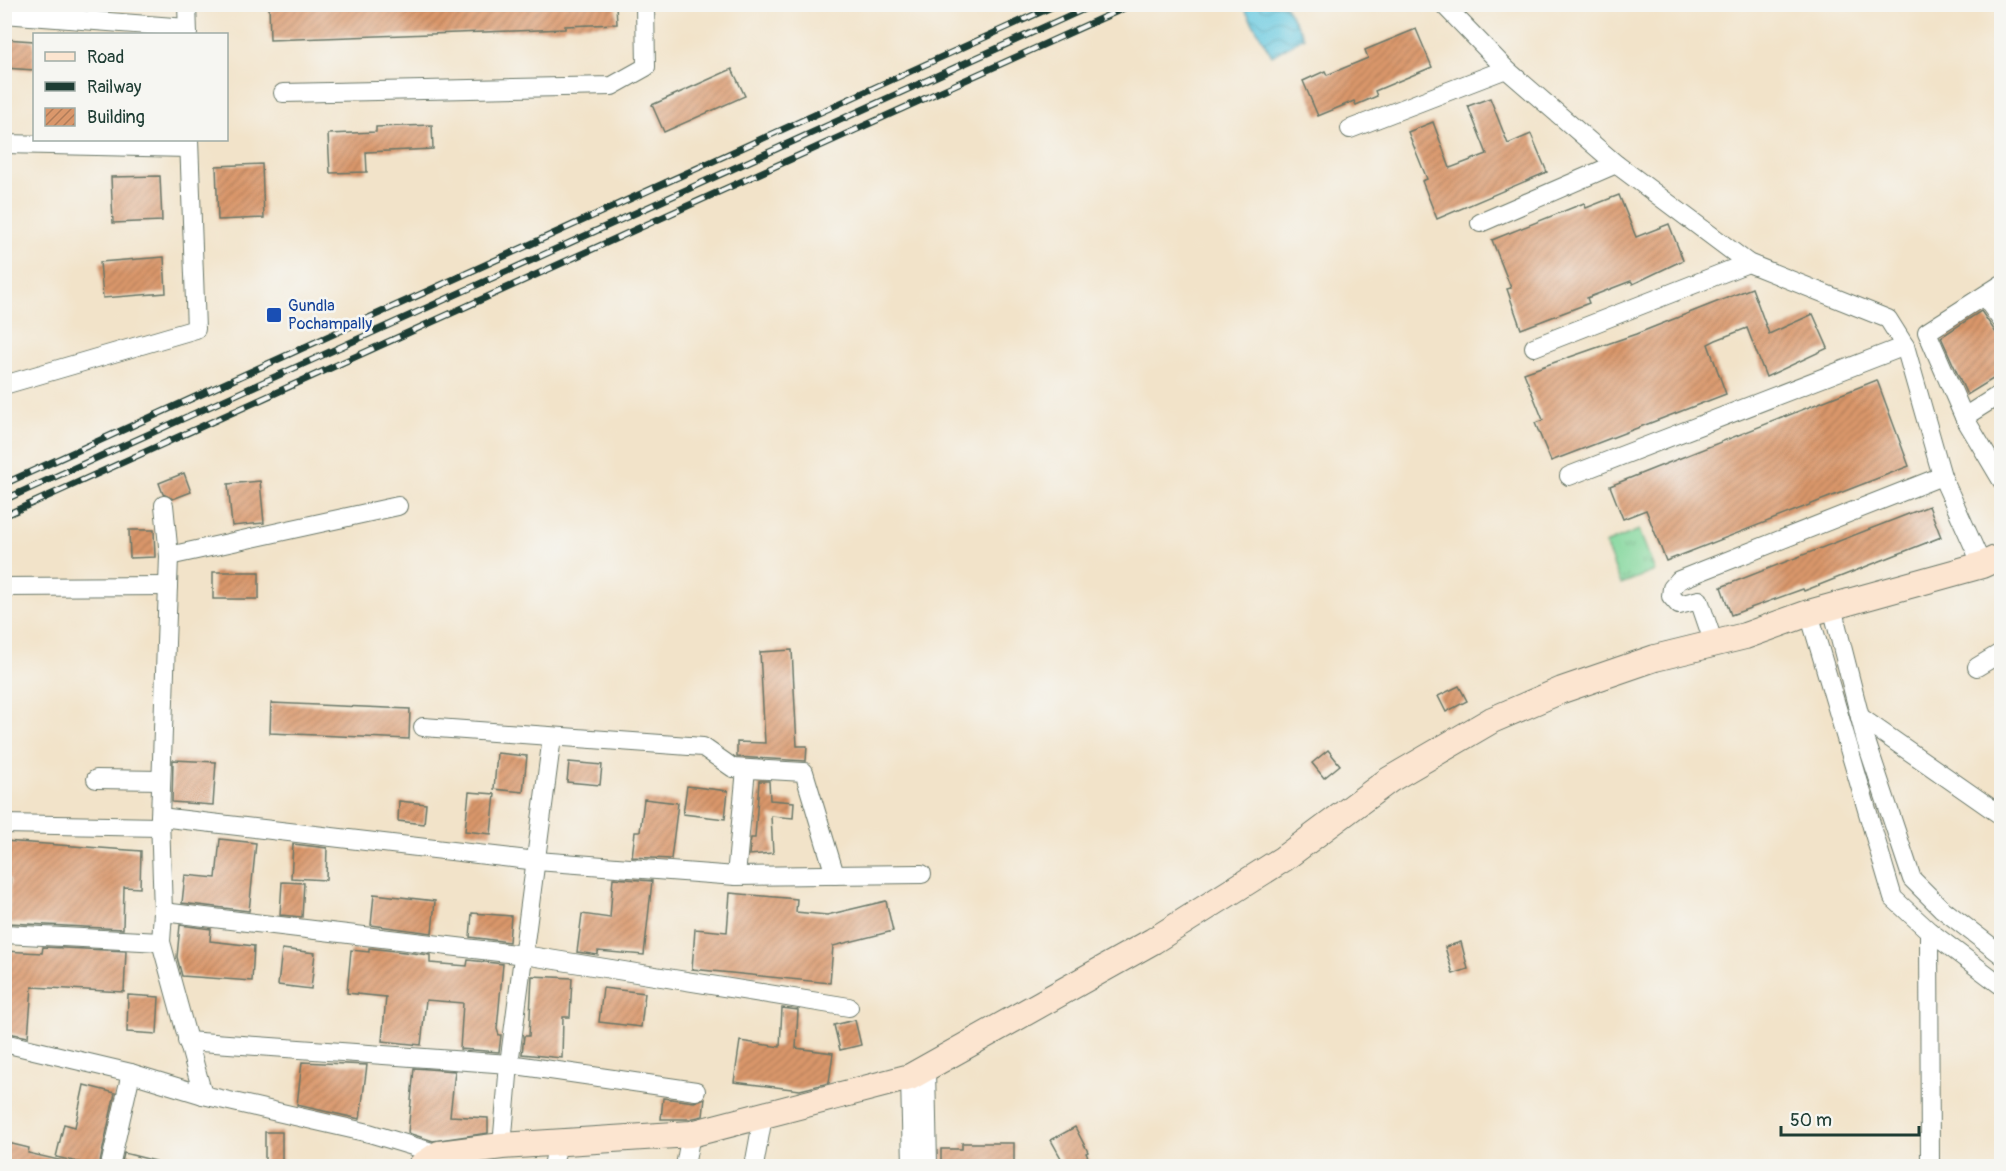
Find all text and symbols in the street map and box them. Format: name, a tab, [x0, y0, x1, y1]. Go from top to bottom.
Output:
legend	[33, 33, 228, 141]
text: Road	[87, 46, 124, 69]
text: Railway	[87, 76, 142, 99]
text: Building	[87, 106, 145, 129]
place label: Gundla Pochampally	[288, 296, 372, 334]
marker: Gundla Pochampally	[265, 306, 283, 324]
scale bar	[1781, 1099, 1919, 1137]
text: 50 m	[1790, 1109, 1832, 1132]

